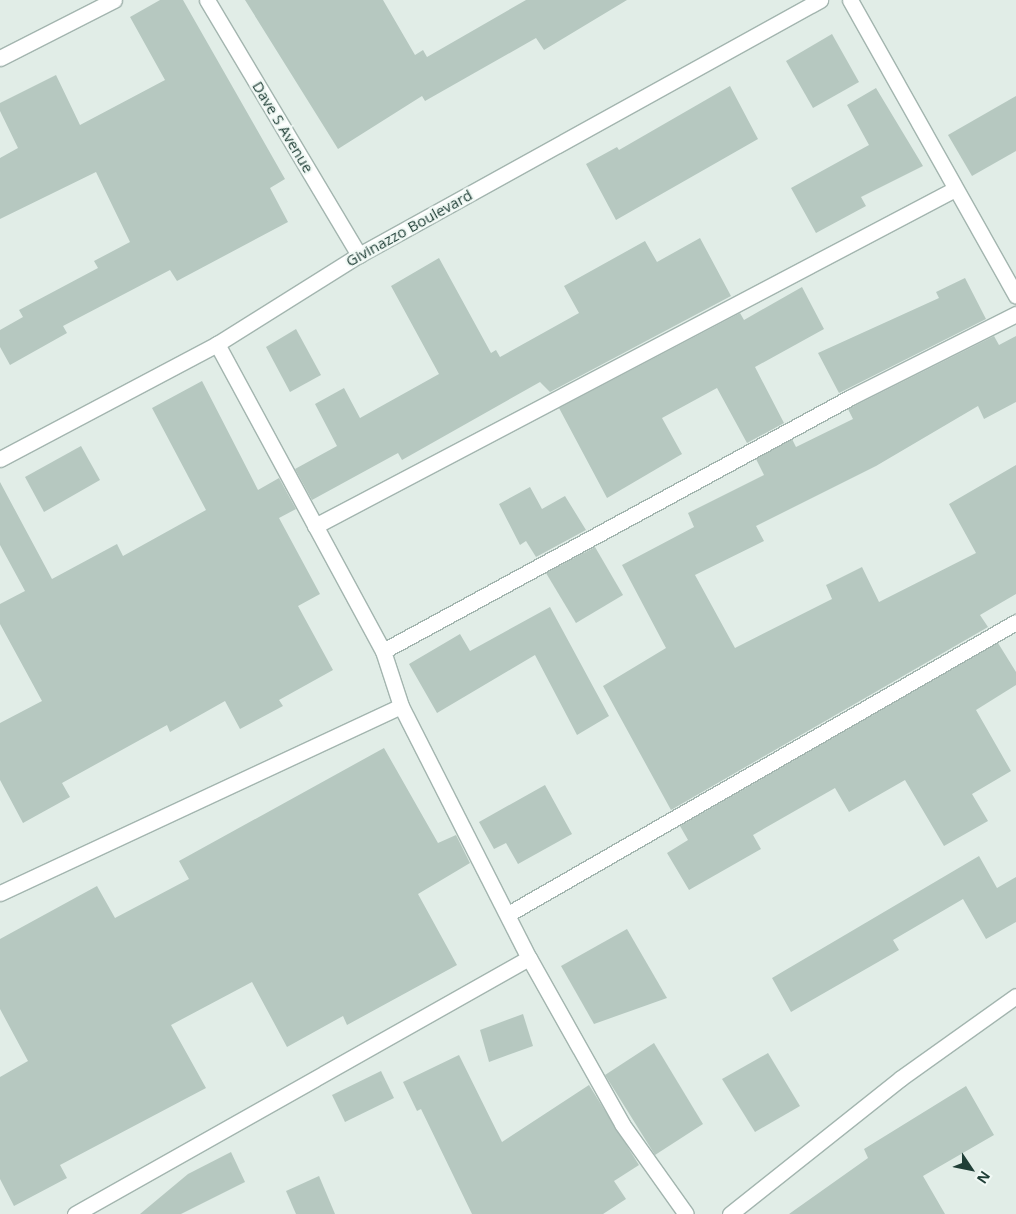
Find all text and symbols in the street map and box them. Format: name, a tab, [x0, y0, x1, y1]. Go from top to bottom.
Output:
street label: Dave S Avenue	[249, 78, 317, 176]
street label: Givinazzo Boulevard	[343, 186, 475, 270]
north arrow	[946, 1144, 996, 1194]
text: N	[973, 1168, 995, 1188]

